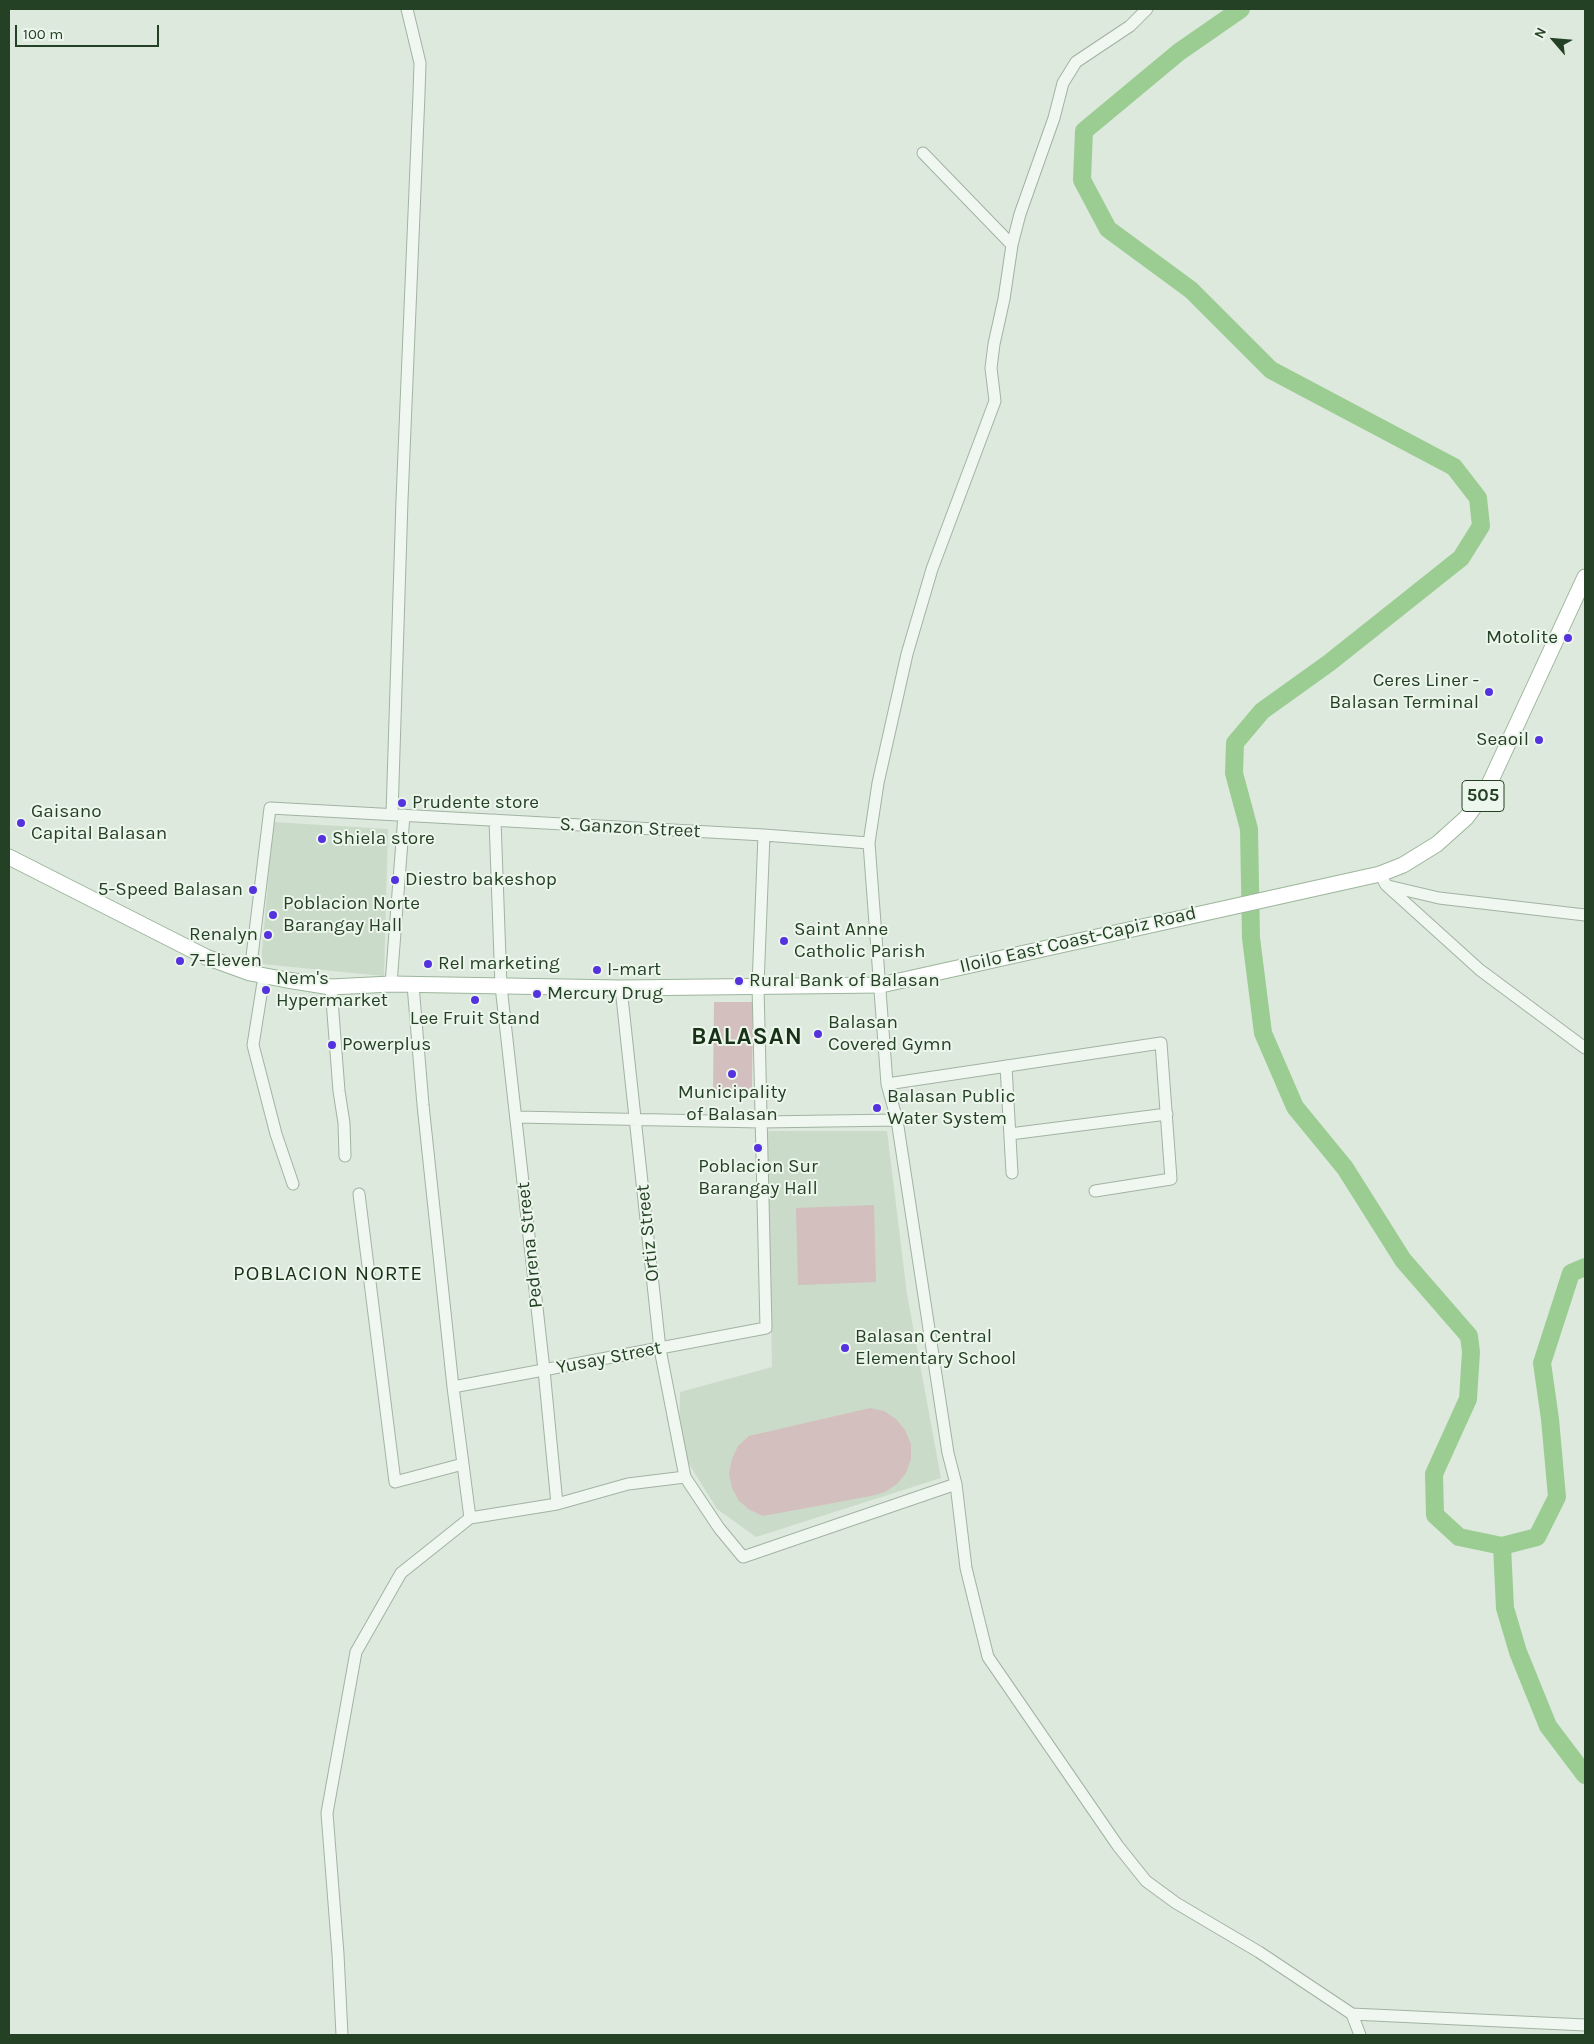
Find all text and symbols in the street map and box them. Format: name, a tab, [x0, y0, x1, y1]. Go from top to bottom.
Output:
scale bar	[18, 15, 161, 47]
north arrow	[1529, 15, 1579, 65]
text: 100 m	[23, 25, 63, 43]
text: N	[1530, 25, 1550, 41]
place label: Motolite	[1486, 627, 1558, 649]
marker: Motolite	[1562, 632, 1574, 644]
place label: Ceres Liner - Balasan Terminal	[1329, 670, 1479, 714]
marker: Ceres Liner - Balasan Terminal	[1483, 686, 1495, 698]
place label: Seaoil	[1476, 729, 1529, 751]
marker: Seaoil	[1533, 734, 1545, 746]
road number: 505	[1462, 780, 1504, 811]
place label: Prudente store	[412, 792, 539, 814]
marker: Prudente store	[396, 797, 408, 809]
place label: Gaisano Capital Balasan	[31, 801, 167, 845]
street label: S. Ganzon Street	[559, 813, 701, 843]
marker: Gaisano Capital Balasan	[15, 817, 27, 829]
place label: Shiela store	[332, 828, 435, 850]
marker: Shiela store	[316, 833, 328, 845]
place label: Diestro bakeshop	[405, 869, 557, 891]
marker: Diestro bakeshop	[389, 874, 401, 886]
place label: 5-Speed Balasan	[98, 879, 243, 901]
marker: 5-Speed Balasan	[247, 884, 259, 896]
place label: Poblacion Norte Barangay Hall	[283, 893, 420, 937]
street label: Iloilo East Coast-Capiz Road	[958, 902, 1198, 978]
marker: Poblacion Norte Barangay Hall	[267, 909, 279, 921]
place label: Saint Anne Catholic Parish	[794, 919, 925, 963]
place label: Renalyn	[189, 924, 258, 946]
marker: Renalyn	[262, 929, 274, 941]
marker: Saint Anne Catholic Parish	[778, 935, 790, 947]
place label: 7-Eleven	[190, 950, 262, 972]
place label: Rel marketing	[438, 953, 560, 975]
marker: 7-Eleven	[174, 955, 186, 967]
marker: Rel marketing	[422, 958, 434, 970]
place label: I-mart	[607, 959, 661, 981]
marker: I-mart	[591, 964, 603, 976]
place label: Nem's Hypermarket	[276, 968, 388, 1012]
place label: Rural Bank of Balasan	[749, 970, 940, 992]
marker: Rural Bank of Balasan	[733, 975, 745, 987]
place label: Mercury Drug	[547, 983, 663, 1005]
marker: Nem's Hypermarket	[260, 984, 272, 996]
marker: Mercury Drug	[531, 988, 543, 1000]
marker: Lee Fruit Stand	[469, 994, 481, 1006]
place label: Lee Fruit Stand	[410, 1008, 540, 1030]
place label: Balasan Covered Gymn	[828, 1012, 952, 1056]
district label: BALASAN	[690, 1023, 804, 1051]
marker: Balasan Covered Gymn	[812, 1028, 824, 1040]
place label: Powerplus	[342, 1034, 431, 1056]
marker: Powerplus	[326, 1039, 338, 1051]
marker: Municipality of Balasan	[726, 1068, 738, 1080]
place label: Municipality of Balasan	[678, 1082, 786, 1126]
place label: Balasan Public Water System	[887, 1086, 1016, 1130]
marker: Balasan Public Water System	[871, 1102, 883, 1114]
marker: Poblacion Sur Barangay Hall	[752, 1142, 764, 1154]
place label: Poblacion Sur Barangay Hall	[698, 1156, 818, 1200]
street label: Pedrena Street	[512, 1181, 548, 1309]
street label: Ortiz Street	[632, 1183, 664, 1283]
district label: POBLACION NORTE	[231, 1261, 425, 1287]
place label: Balasan Central Elementary School	[855, 1326, 1016, 1370]
street label: Yusay Street	[554, 1337, 664, 1379]
marker: Balasan Central Elementary School	[839, 1342, 851, 1354]

